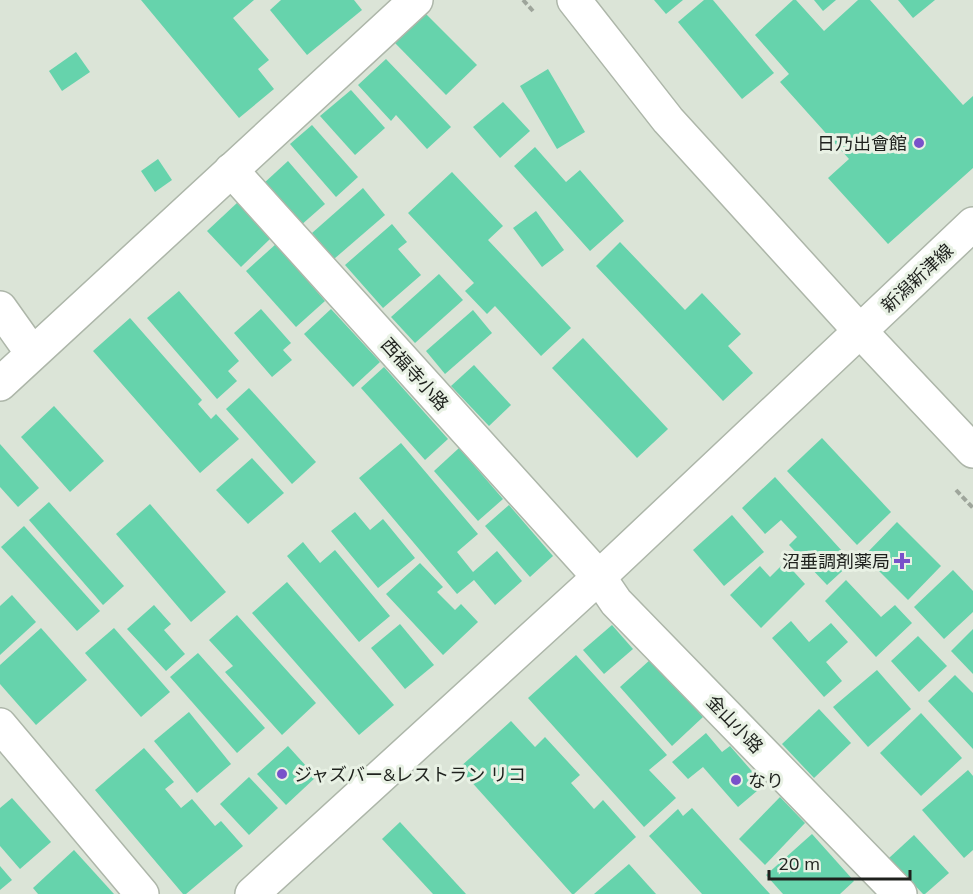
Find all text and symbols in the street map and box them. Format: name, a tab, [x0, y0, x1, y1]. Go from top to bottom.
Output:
place label: 日乃出會館	[817, 132, 907, 155]
marker: 日乃出會館	[912, 136, 926, 150]
street label: 新潟新津線	[876, 239, 958, 317]
street label: 西福寺小路	[376, 333, 454, 415]
place label: 沼垂調剤薬局	[782, 550, 890, 573]
marker: 沼垂調剤薬局	[895, 554, 909, 568]
street label: 金山小路	[702, 690, 768, 758]
place label: ジャズバー&レストラン リコ	[294, 763, 526, 786]
marker: ジャズバー&レストラン リコ	[275, 767, 289, 781]
place label: なり	[748, 769, 784, 792]
marker: なり	[729, 773, 743, 787]
scale bar	[769, 843, 910, 881]
text: 20 m	[778, 852, 820, 875]

